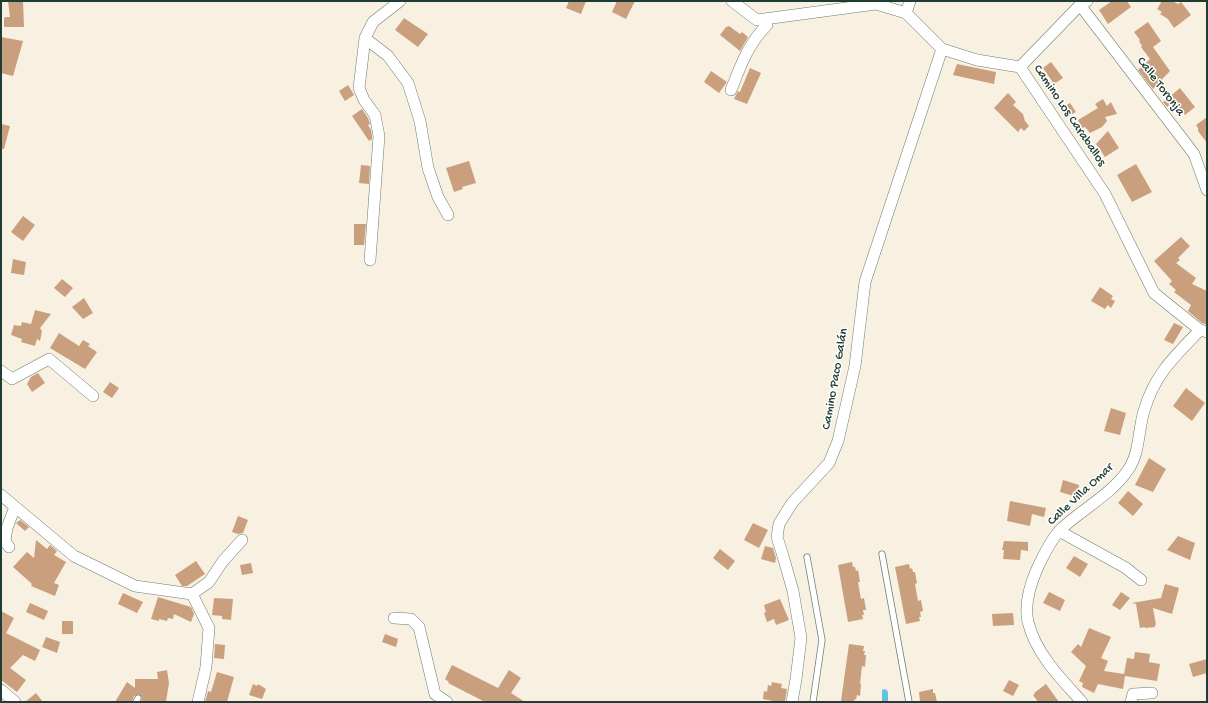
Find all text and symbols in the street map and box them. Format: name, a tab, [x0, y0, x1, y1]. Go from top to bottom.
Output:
street label: Calle Toronja	[1133, 54, 1187, 120]
street label: Camino Los Caraballos	[1029, 62, 1109, 170]
street label: Camino Paco Galán	[819, 327, 853, 431]
street label: Calle Villa Omar	[1045, 460, 1117, 530]

